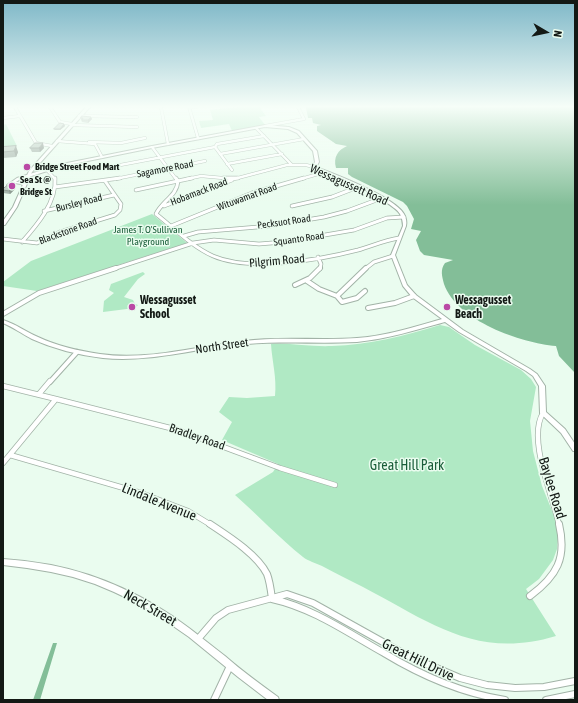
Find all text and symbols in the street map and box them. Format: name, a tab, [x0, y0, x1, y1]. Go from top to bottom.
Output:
north arrow	[526, 12, 566, 52]
text: N	[551, 30, 564, 38]
street label: Sagamore Road	[136, 158, 194, 180]
place label: Bridge Street Food Mart	[35, 161, 119, 173]
street label: Wessagussett Road	[308, 161, 390, 209]
marker: Bridge Street Food Mart	[22, 162, 32, 172]
place label: Sea St @ Bridge St	[20, 174, 52, 198]
street label: Hobamack Road	[169, 176, 229, 208]
marker: Sea St @ Bridge St	[7, 181, 17, 191]
street label: Wituwamat Road	[215, 181, 279, 213]
street label: Bursley Road	[54, 191, 104, 215]
street label: Pecksuot Road	[257, 212, 311, 232]
street label: Blackstone Road	[37, 215, 99, 247]
park label: James T. O'Sullivan Playground	[113, 224, 183, 248]
street label: Squanto Road	[273, 229, 325, 249]
street label: Pilgrim Road	[248, 251, 306, 271]
place label: Wessagusset School	[140, 293, 196, 321]
place label: Wessagusset Beach	[455, 293, 511, 321]
marker: Wessagusset School	[127, 302, 137, 312]
marker: Wessagusset Beach	[442, 302, 452, 312]
street label: North Street	[195, 335, 249, 357]
street label: Bradley Road	[167, 421, 227, 453]
street label: Baylee Road	[535, 455, 569, 521]
park label: Great Hill Park	[370, 458, 444, 474]
street label: Lindale Avenue	[119, 479, 199, 525]
street label: Neck Street	[120, 586, 180, 630]
street label: Great Hill Drive	[379, 635, 457, 685]

